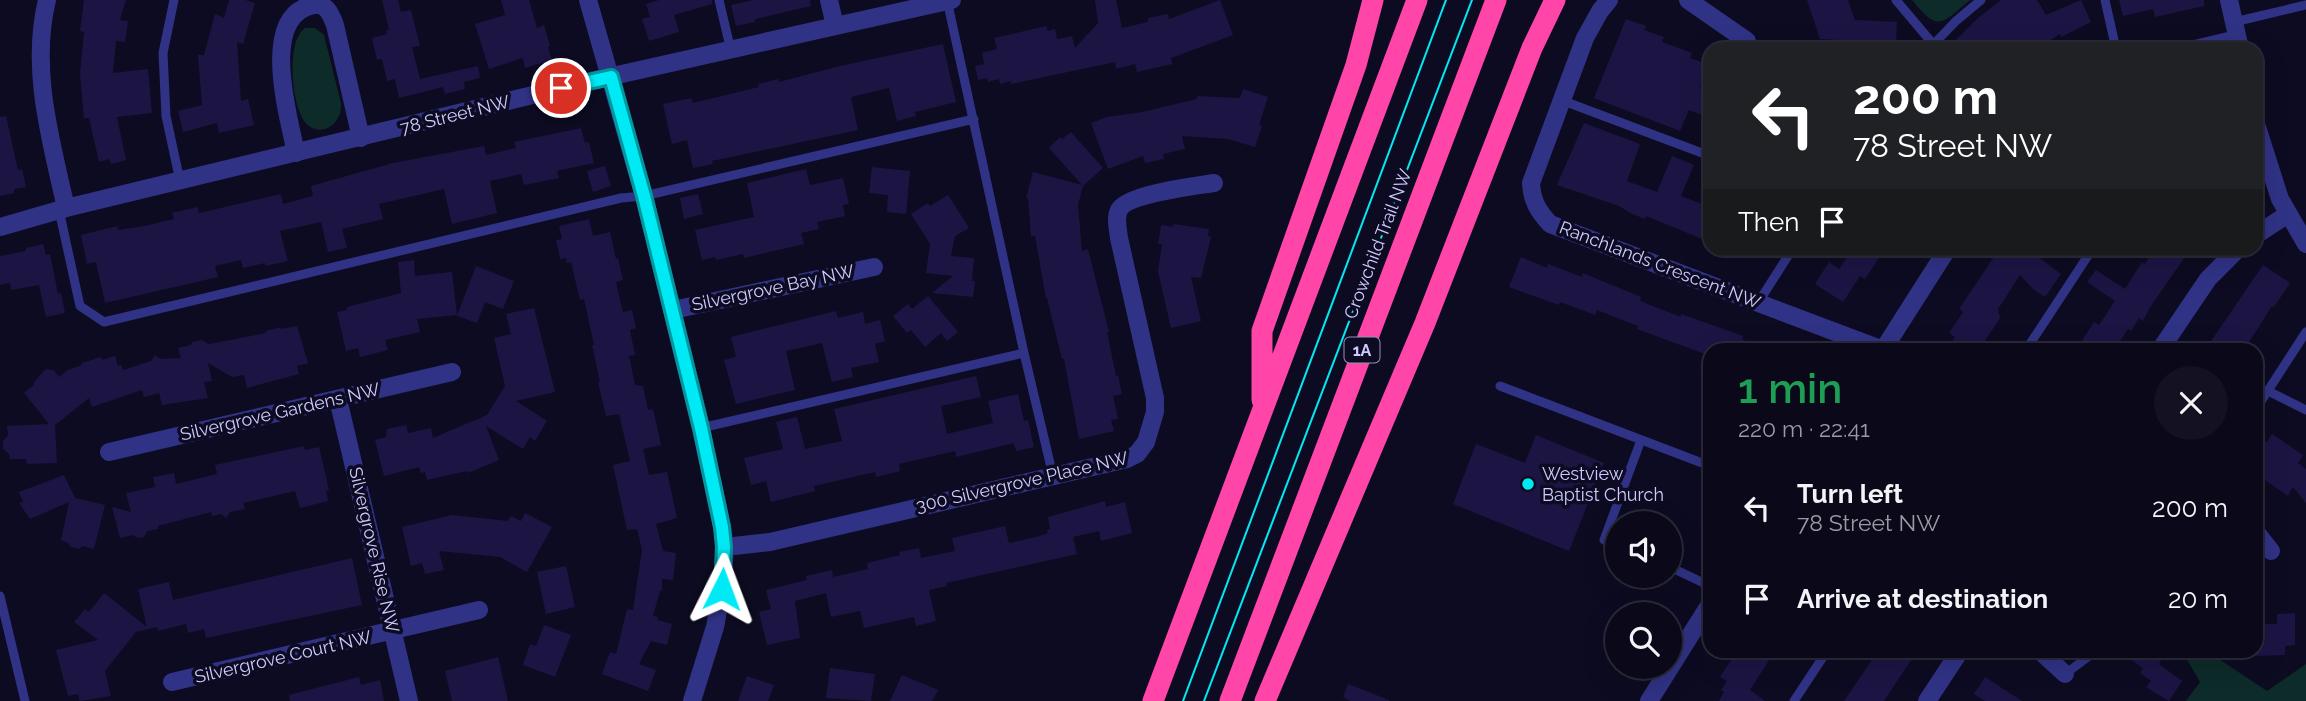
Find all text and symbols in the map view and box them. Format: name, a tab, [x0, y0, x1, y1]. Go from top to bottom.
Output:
pin	[531, 58, 591, 118]
text: 200 m	[1853, 68, 1998, 125]
icon: arrive	[542, 69, 580, 107]
icon: left	[1738, 70, 1829, 161]
street label: 78 Street NW	[398, 91, 512, 138]
text: 78 Street NW	[1853, 127, 2052, 164]
street label: Crowchild Trail NW	[1339, 166, 1416, 322]
icon: arrive	[1813, 203, 1851, 241]
text: Then	[1738, 207, 1799, 237]
street label: Ranchlands Crescent NW	[1557, 216, 1764, 313]
street label: Silvergrove Bay NW	[690, 260, 856, 315]
road number: 1A	[1344, 338, 1380, 362]
text: 1 min	[1738, 364, 1842, 413]
button: close	[2154, 366, 2228, 440]
street label: Silvergrove Gardens NW	[178, 378, 382, 445]
text: 220 m · 22:41	[1738, 415, 1870, 442]
street label: 300 Silvergrove Place NW	[914, 447, 1130, 516]
place label: Westview Baptist Church	[1542, 463, 1664, 505]
street label: Silvergrove Rise NW	[345, 465, 404, 635]
marker: Westview Baptist Church	[1520, 476, 1536, 492]
text: Turn left	[1797, 479, 1903, 509]
icon: left	[1738, 489, 1776, 527]
text: 200 m	[2152, 493, 2228, 523]
text: 78 Street NW	[1797, 509, 1940, 536]
map controls	[1605, 511, 1682, 679]
button: sound	[1605, 511, 1682, 588]
position arrow	[685, 552, 759, 626]
icon: arrive	[1738, 580, 1776, 618]
text: Arrive at destination	[1797, 584, 2048, 614]
text: 20 m	[2168, 584, 2228, 614]
button: search	[1605, 602, 1682, 679]
street label: Silvergrove Court NW	[192, 626, 373, 687]

